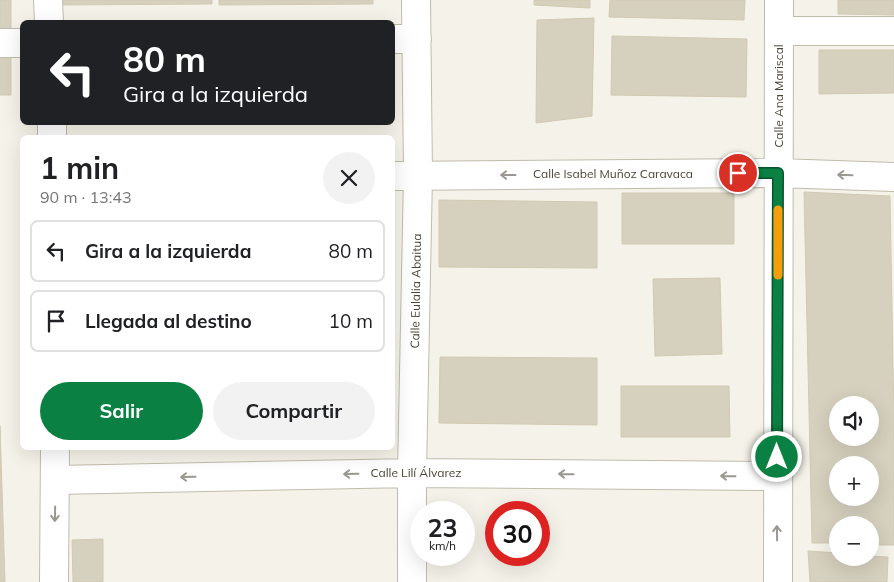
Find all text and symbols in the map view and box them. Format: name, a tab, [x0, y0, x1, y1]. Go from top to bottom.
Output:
text: 80 m	[123, 37, 206, 81]
icon: left	[40, 40, 105, 105]
street label: Calle Ana Mariscal	[771, 44, 786, 148]
text: Gira a la izquierda	[123, 80, 308, 108]
text: 1 min	[40, 149, 119, 187]
button: close	[323, 152, 375, 204]
pin	[717, 152, 759, 194]
icon: arrive	[724, 159, 752, 187]
street label: Calle Isabel Muñoz Caravaca	[533, 166, 693, 181]
one-way arrow	[500, 170, 516, 180]
one-way arrow	[838, 171, 854, 180]
text: 90 m · 13:43	[40, 187, 132, 207]
street label: Calle Eulalia Abaitua	[407, 233, 424, 349]
icon: left	[42, 237, 70, 265]
text: Gira a la izquierda	[85, 239, 251, 263]
text: 80 m	[329, 239, 373, 263]
icon: arrive	[42, 307, 70, 335]
text: Llegada al destino	[85, 309, 252, 333]
text: 10 m	[329, 309, 373, 333]
button: Salir	[40, 382, 203, 440]
button: Compartir	[213, 382, 375, 440]
map controls	[829, 396, 879, 566]
button: sound	[829, 396, 879, 446]
position arrow	[750, 430, 802, 482]
button: +	[829, 456, 879, 506]
street label: Calle Lilí Álvarez	[371, 465, 461, 480]
one-way arrow	[343, 469, 359, 479]
one-way arrow	[558, 469, 574, 479]
one-way arrow	[720, 471, 736, 481]
one-way arrow	[180, 473, 196, 482]
speed limit sign: 30	[485, 501, 550, 566]
one-way arrow	[50, 505, 60, 521]
text: 23	[427, 512, 458, 543]
button: −	[829, 516, 879, 566]
one-way arrow	[773, 526, 782, 542]
text: km/h	[429, 538, 456, 553]

